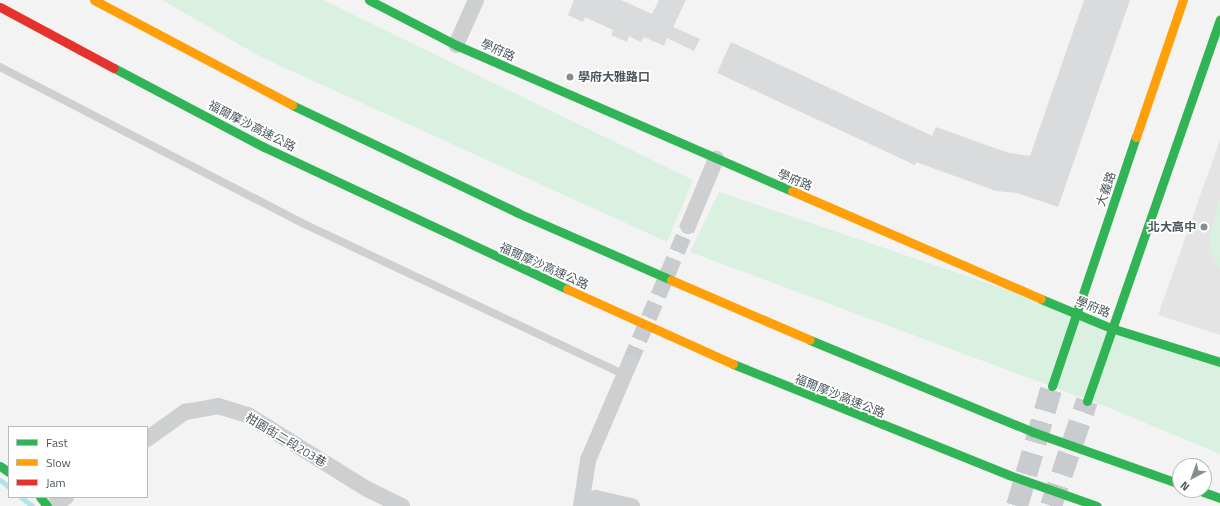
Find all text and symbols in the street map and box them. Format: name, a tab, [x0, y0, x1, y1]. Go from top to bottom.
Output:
street label: 學府路	[479, 36, 517, 64]
place label: 學府大雅路口	[578, 70, 650, 84]
marker: 學府大雅路口	[565, 72, 575, 82]
street label: 福爾摩沙高速公路	[206, 98, 298, 154]
street label: 學府路	[776, 166, 814, 194]
street label: 大義路	[1093, 170, 1119, 208]
place label: 北大高中	[1148, 220, 1196, 234]
marker: 北大高中	[1199, 222, 1209, 232]
street label: 福爾摩沙高速公路	[497, 240, 591, 292]
street label: 學府路	[1074, 294, 1112, 320]
street label: 福爾摩沙高速公路	[793, 371, 887, 421]
street label: 柑園街二段203巷	[243, 410, 329, 470]
legend	[8, 426, 148, 498]
text: Fast	[46, 433, 68, 452]
text: Slow	[46, 453, 71, 472]
north arrow	[1172, 458, 1212, 498]
text: Jam	[46, 473, 66, 492]
text: N	[1177, 478, 1193, 495]

